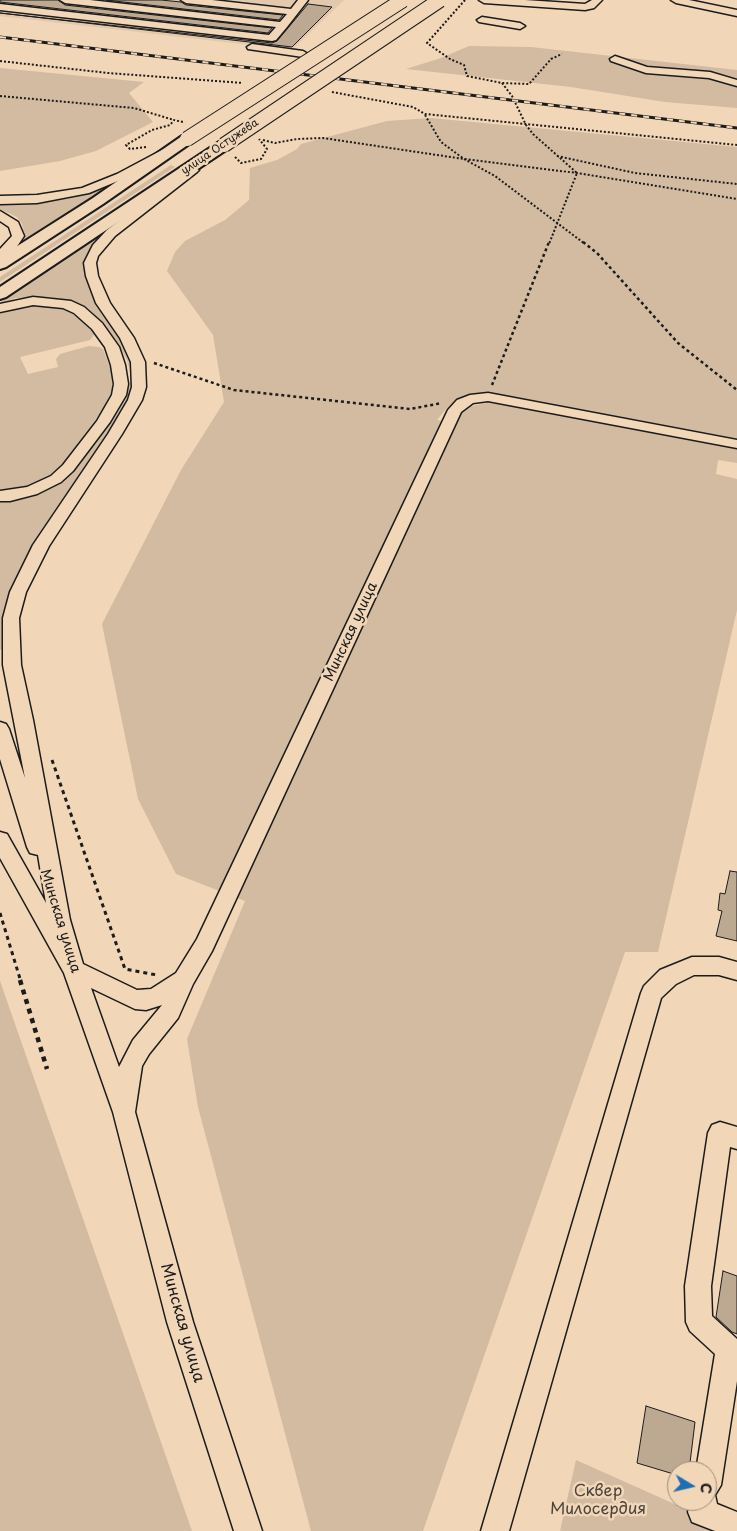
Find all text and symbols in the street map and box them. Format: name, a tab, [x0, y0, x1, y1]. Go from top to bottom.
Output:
street label: улица Остужева	[179, 116, 261, 178]
street label: Минская улица	[321, 580, 381, 684]
street label: Минская улица	[36, 867, 84, 975]
street label: Минская улица	[156, 1261, 208, 1385]
north arrow	[667, 1461, 717, 1511]
text: С	[695, 1481, 718, 1495]
park label: Сквер Милосердия	[550, 1482, 646, 1520]

